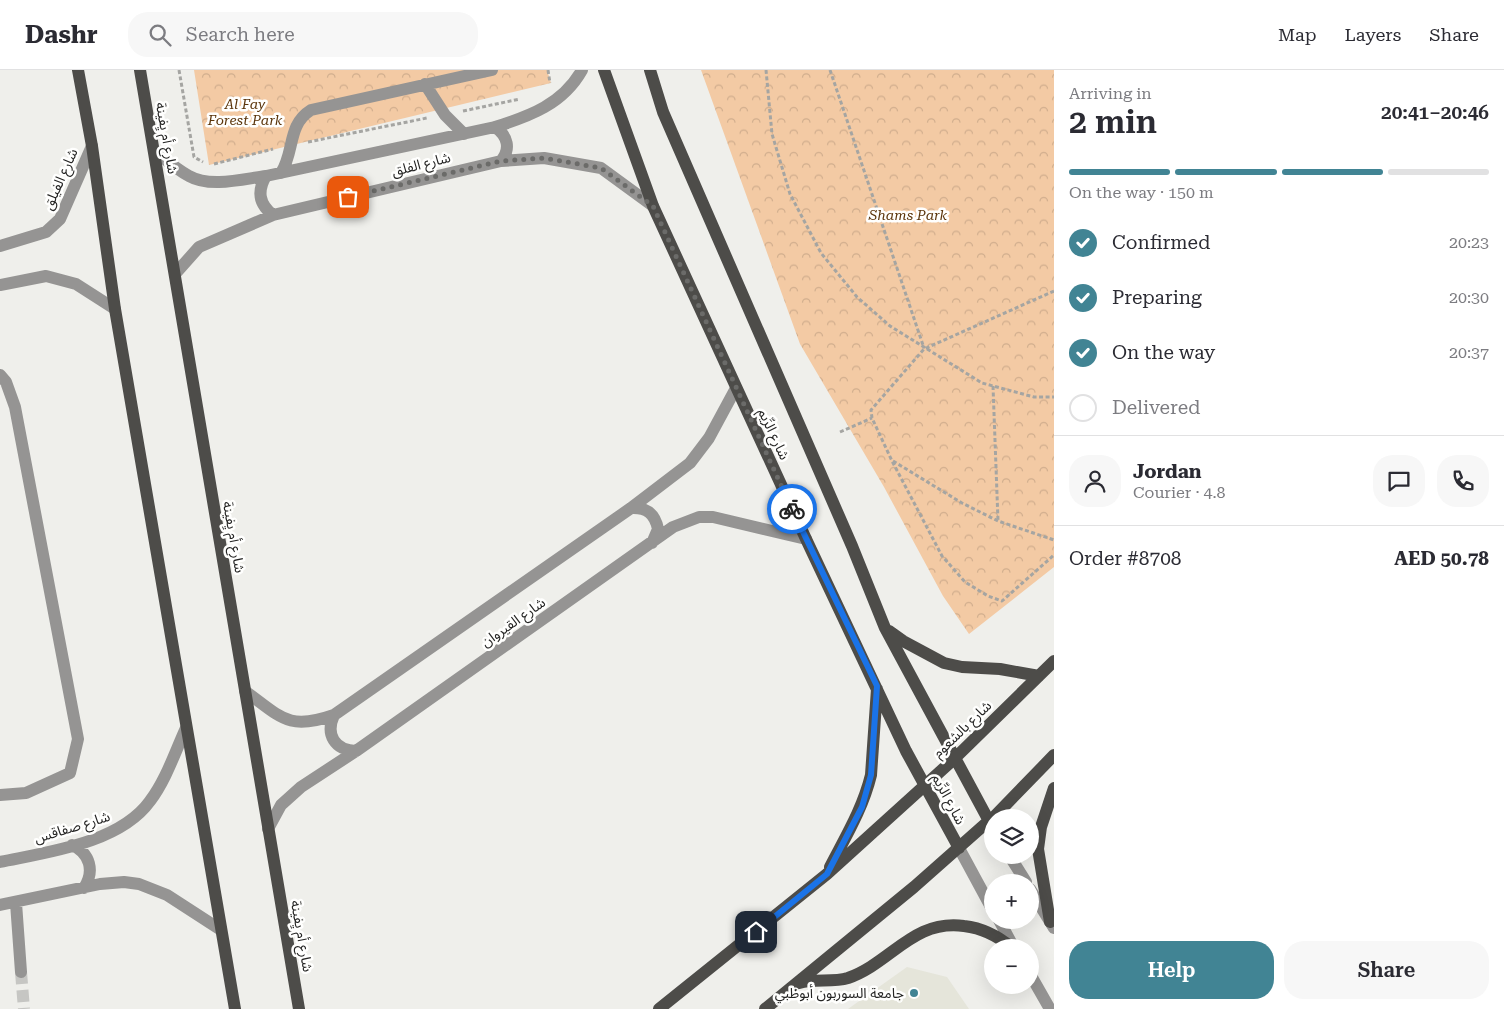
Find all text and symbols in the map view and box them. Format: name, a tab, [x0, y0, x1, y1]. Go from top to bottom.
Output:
search box	[128, 12, 478, 57]
text: Dashr	[25, 21, 98, 49]
icon: search	[146, 21, 174, 49]
text: Search here	[186, 23, 295, 46]
text: Map	[1278, 24, 1317, 45]
text: Layers	[1345, 24, 1401, 45]
text: Share	[1429, 24, 1479, 45]
text: Arriving in	[1069, 84, 1152, 103]
park label: Al Fay Forest Park	[207, 96, 283, 128]
street label: شارع أم يِفينة	[150, 101, 182, 176]
text: 20:41–20:46	[1381, 101, 1489, 124]
text: 2 min	[1069, 103, 1157, 141]
street label: شارع الفيلق	[39, 146, 83, 213]
street label: شارع الفلق	[390, 149, 453, 182]
pin	[327, 176, 369, 218]
icon: bag	[334, 183, 362, 211]
text: On the way · 150 m	[1069, 183, 1214, 202]
park label: Shams Park	[868, 207, 948, 223]
icon: check	[1069, 229, 1097, 257]
text: Confirmed	[1112, 231, 1210, 254]
text: 20:23	[1449, 233, 1489, 252]
icon: check	[1069, 284, 1097, 312]
text: Preparing	[1112, 286, 1202, 309]
text: 20:30	[1449, 288, 1489, 307]
icon: check	[1069, 339, 1097, 367]
text: On the way	[1112, 341, 1215, 364]
text: 20:37	[1449, 343, 1489, 362]
text: Delivered	[1112, 396, 1200, 419]
street label: شارع الرِّيم	[752, 406, 793, 464]
button: person	[1069, 455, 1121, 507]
button: chat	[1373, 455, 1425, 507]
button: phone	[1437, 455, 1489, 507]
text: Jordan	[1133, 460, 1202, 483]
text: Courier · 4.8	[1133, 483, 1226, 502]
courier	[767, 484, 817, 534]
icon: bike	[778, 495, 806, 523]
street label: شارع أم يِفينة	[217, 500, 249, 575]
text: Order #8708	[1069, 547, 1181, 570]
text: AED 50.78	[1394, 547, 1489, 570]
street label: شارع القيروان	[478, 594, 550, 652]
street label: شارع بالشعوم	[930, 697, 997, 763]
street label: شارع الرِّيم	[926, 771, 969, 828]
street label: شارع صفاقس	[32, 808, 113, 849]
map controls	[984, 809, 1039, 994]
button: layers	[984, 809, 1039, 864]
button: +	[984, 874, 1039, 929]
street label: شارع أم يِفينة	[285, 899, 317, 974]
pin	[735, 911, 777, 953]
icon: home	[742, 918, 770, 946]
button: −	[984, 939, 1039, 994]
button: Help	[1069, 941, 1274, 999]
button: Share	[1284, 941, 1489, 999]
place label: جامعة السوربون أبوظبي	[775, 984, 904, 1004]
marker: جامعة السوربون أبوظبي	[908, 987, 920, 999]

